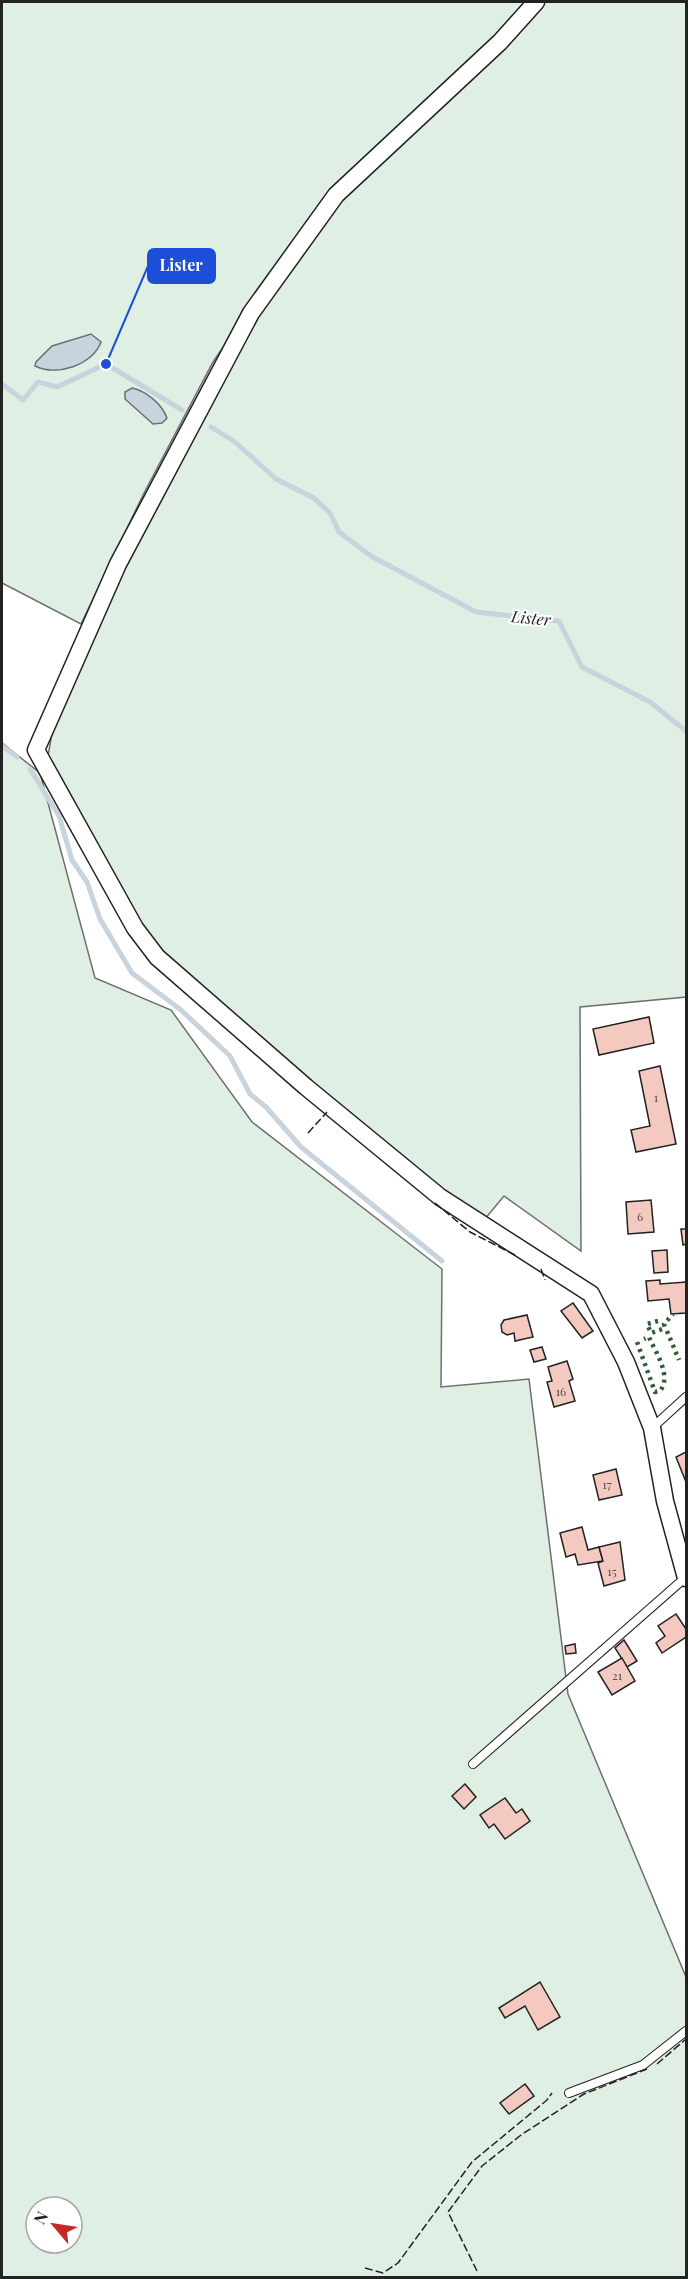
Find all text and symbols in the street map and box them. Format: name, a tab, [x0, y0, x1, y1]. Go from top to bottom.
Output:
callout: Lister	[148, 249, 215, 283]
text: Lister	[159, 254, 203, 275]
water label: Lister	[509, 605, 553, 630]
house number: 1	[654, 1089, 659, 1105]
house number: 6	[637, 1208, 643, 1224]
house number: 16	[556, 1383, 566, 1399]
house number: 17	[602, 1476, 612, 1492]
house number: 15	[607, 1563, 617, 1579]
house number: 21	[612, 1667, 623, 1683]
north arrow	[24, 2195, 84, 2255]
text: N	[28, 2207, 53, 2228]

